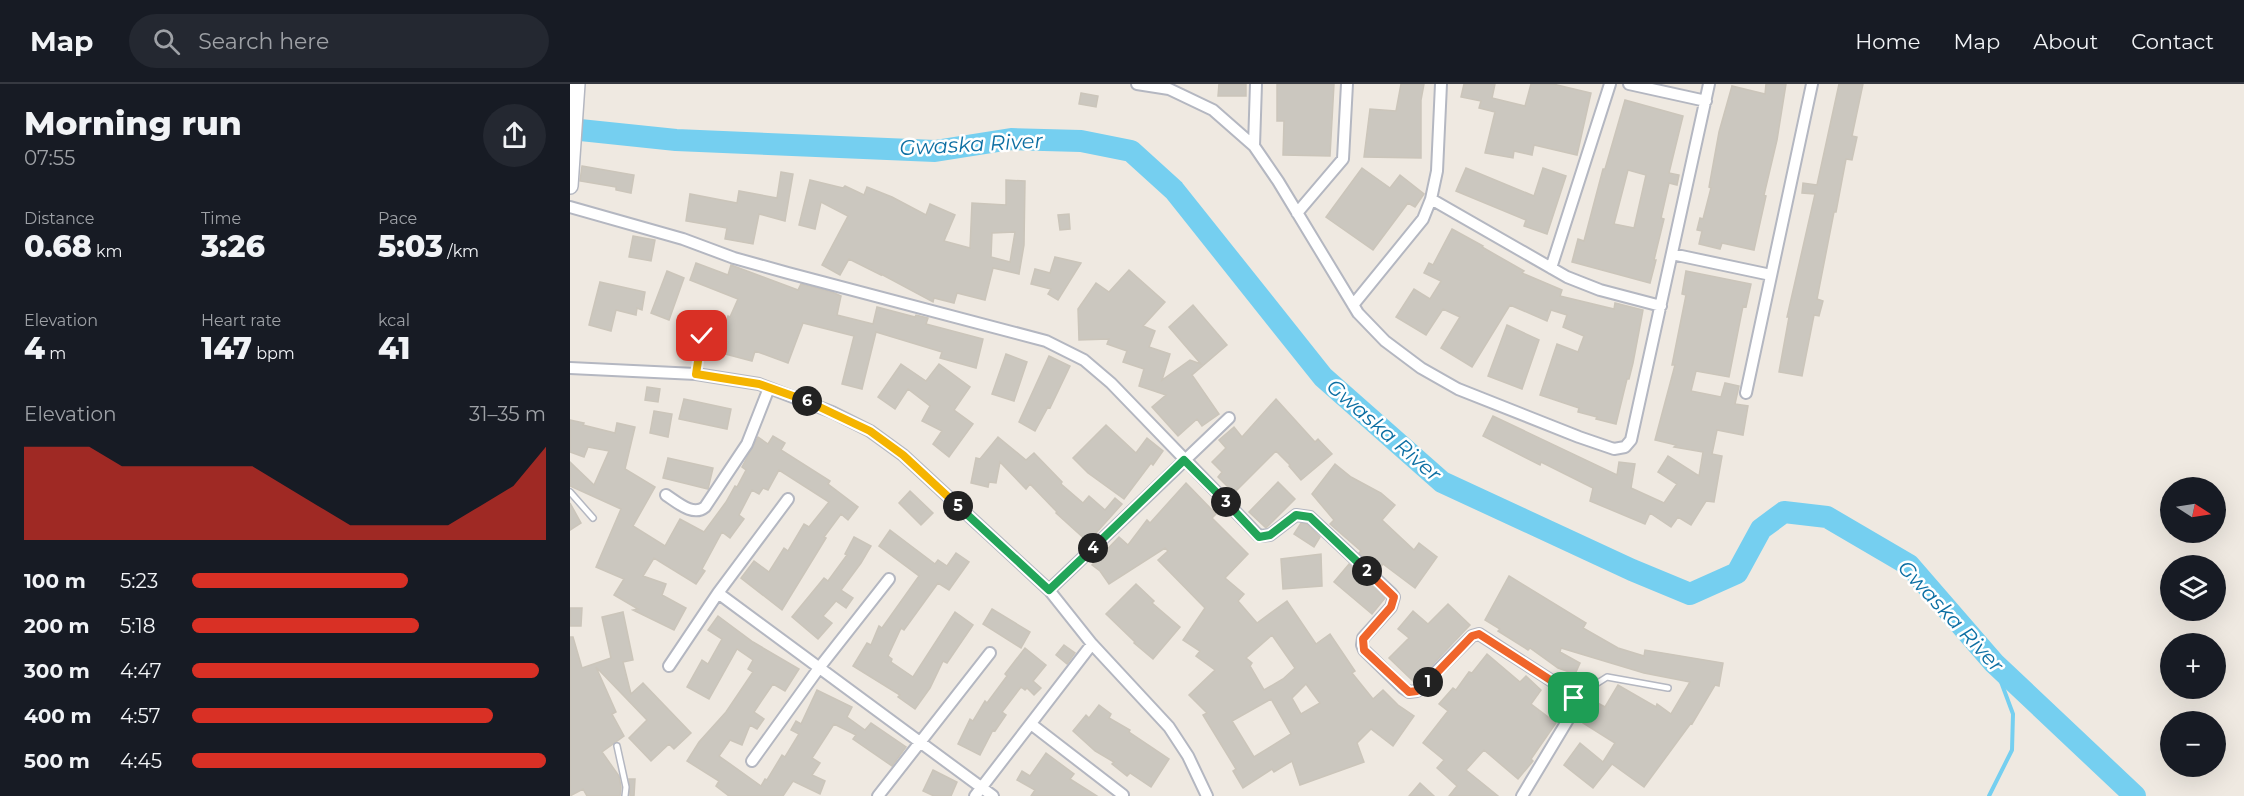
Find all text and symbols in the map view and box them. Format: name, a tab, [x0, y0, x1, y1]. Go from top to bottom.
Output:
search box	[129, 14, 549, 68]
text: Map	[30, 24, 93, 58]
icon: search	[150, 25, 183, 58]
text: Search here	[198, 28, 329, 55]
text: Home	[1855, 29, 1920, 54]
text: Map	[1953, 29, 2000, 54]
text: About	[2033, 29, 2098, 54]
text: Contact	[2131, 29, 2214, 54]
text: Morning run	[24, 103, 242, 143]
button: share	[483, 104, 546, 167]
water label: Gwaska River	[899, 128, 1044, 160]
text: 07:55	[24, 146, 75, 170]
text: Distance	[24, 209, 94, 228]
text: Time	[201, 209, 241, 228]
text: Pace	[378, 209, 417, 228]
text: 0.68	[24, 228, 92, 265]
text: 3:26	[201, 228, 265, 265]
text: 5:03	[378, 228, 443, 265]
text: km	[92, 242, 122, 261]
text: /km	[443, 242, 479, 261]
pin	[676, 310, 727, 361]
text: Elevation	[24, 311, 98, 330]
text: Heart rate	[201, 311, 281, 330]
text: kcal	[378, 311, 410, 330]
icon: check	[685, 319, 718, 352]
text: 4	[24, 330, 45, 367]
text: 147	[201, 330, 252, 367]
text: 41	[378, 330, 410, 367]
text: m	[45, 344, 66, 363]
text: bpm	[252, 344, 295, 363]
water label: Gwaska River	[1322, 373, 1447, 487]
pin: 6	[792, 386, 822, 416]
text: 6	[802, 391, 812, 410]
text: Elevation	[24, 402, 116, 426]
text: 31–35 m	[469, 402, 546, 426]
north arrow	[2160, 477, 2226, 543]
map controls	[2160, 477, 2226, 777]
pin: 3	[1211, 487, 1241, 517]
pin: 5	[943, 491, 973, 521]
text: 3	[1221, 492, 1231, 511]
text: 5	[953, 496, 963, 515]
pin: 4	[1078, 533, 1108, 563]
text: 4	[1087, 538, 1099, 557]
water label: Gwaska River	[1893, 555, 2010, 677]
button: layers	[2160, 555, 2226, 621]
pin: 2	[1352, 556, 1382, 586]
text: 2	[1362, 561, 1372, 580]
text: 100 m	[24, 569, 86, 593]
text: 5:23	[120, 569, 158, 593]
text: 200 m	[24, 614, 90, 638]
text: 5:18	[120, 614, 156, 638]
button: +	[2160, 633, 2226, 699]
text: 300 m	[24, 659, 90, 683]
text: 4:47	[120, 659, 162, 683]
pin: 1	[1413, 667, 1443, 697]
text: 1	[1425, 672, 1431, 691]
pin	[1548, 672, 1599, 723]
icon: arrive	[1557, 681, 1590, 714]
text: 400 m	[24, 704, 92, 728]
text: 4:57	[120, 704, 160, 728]
button: −	[2160, 711, 2226, 777]
text: 500 m	[24, 749, 90, 773]
text: 4:45	[120, 749, 162, 773]

